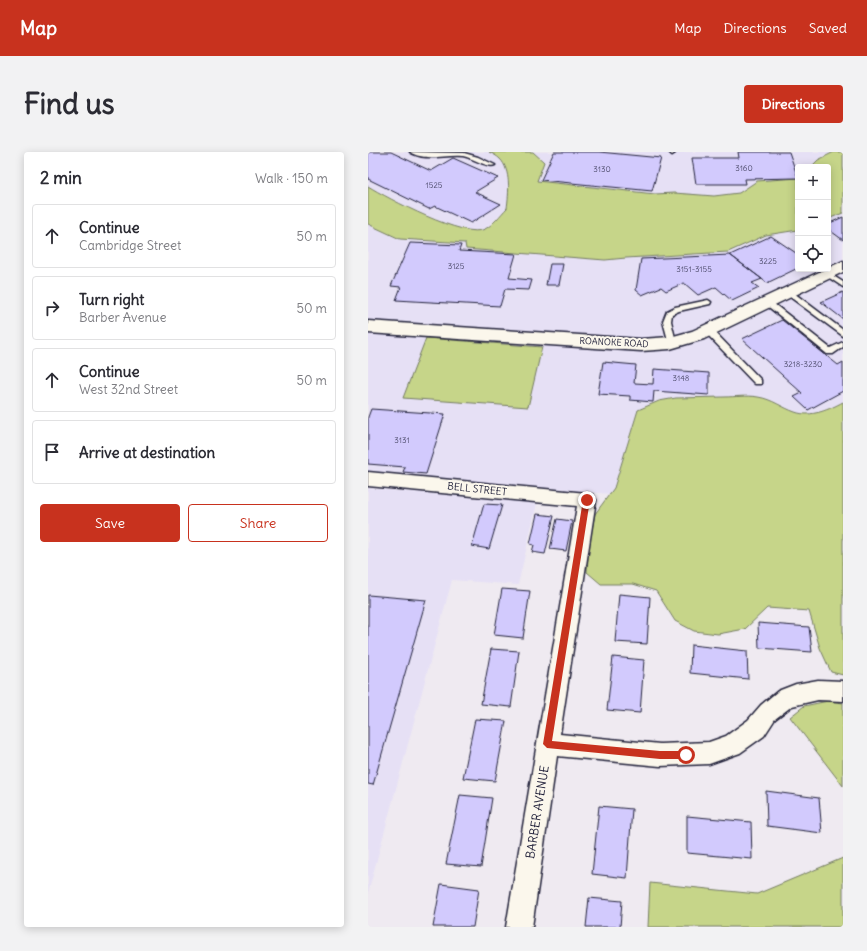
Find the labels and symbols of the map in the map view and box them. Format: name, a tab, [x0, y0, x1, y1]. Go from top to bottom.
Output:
house number: 3160	[735, 163, 753, 173]
house number: 3130	[593, 164, 611, 174]
house number: 1525	[426, 180, 443, 190]
house number: 3225	[759, 256, 777, 266]
house number: 3125	[448, 261, 465, 271]
house number: 3151-3155	[676, 264, 712, 274]
street label: ROANOKE ROAD	[579, 335, 649, 349]
house number: 3218-3230	[784, 359, 822, 369]
house number: 3148	[673, 373, 690, 383]
house number: 3131	[394, 435, 410, 445]
street label: BELL STREET	[447, 479, 507, 499]
route end	[578, 491, 596, 509]
route start	[677, 746, 695, 764]
street label: BARBER AVENUE	[522, 764, 552, 860]

